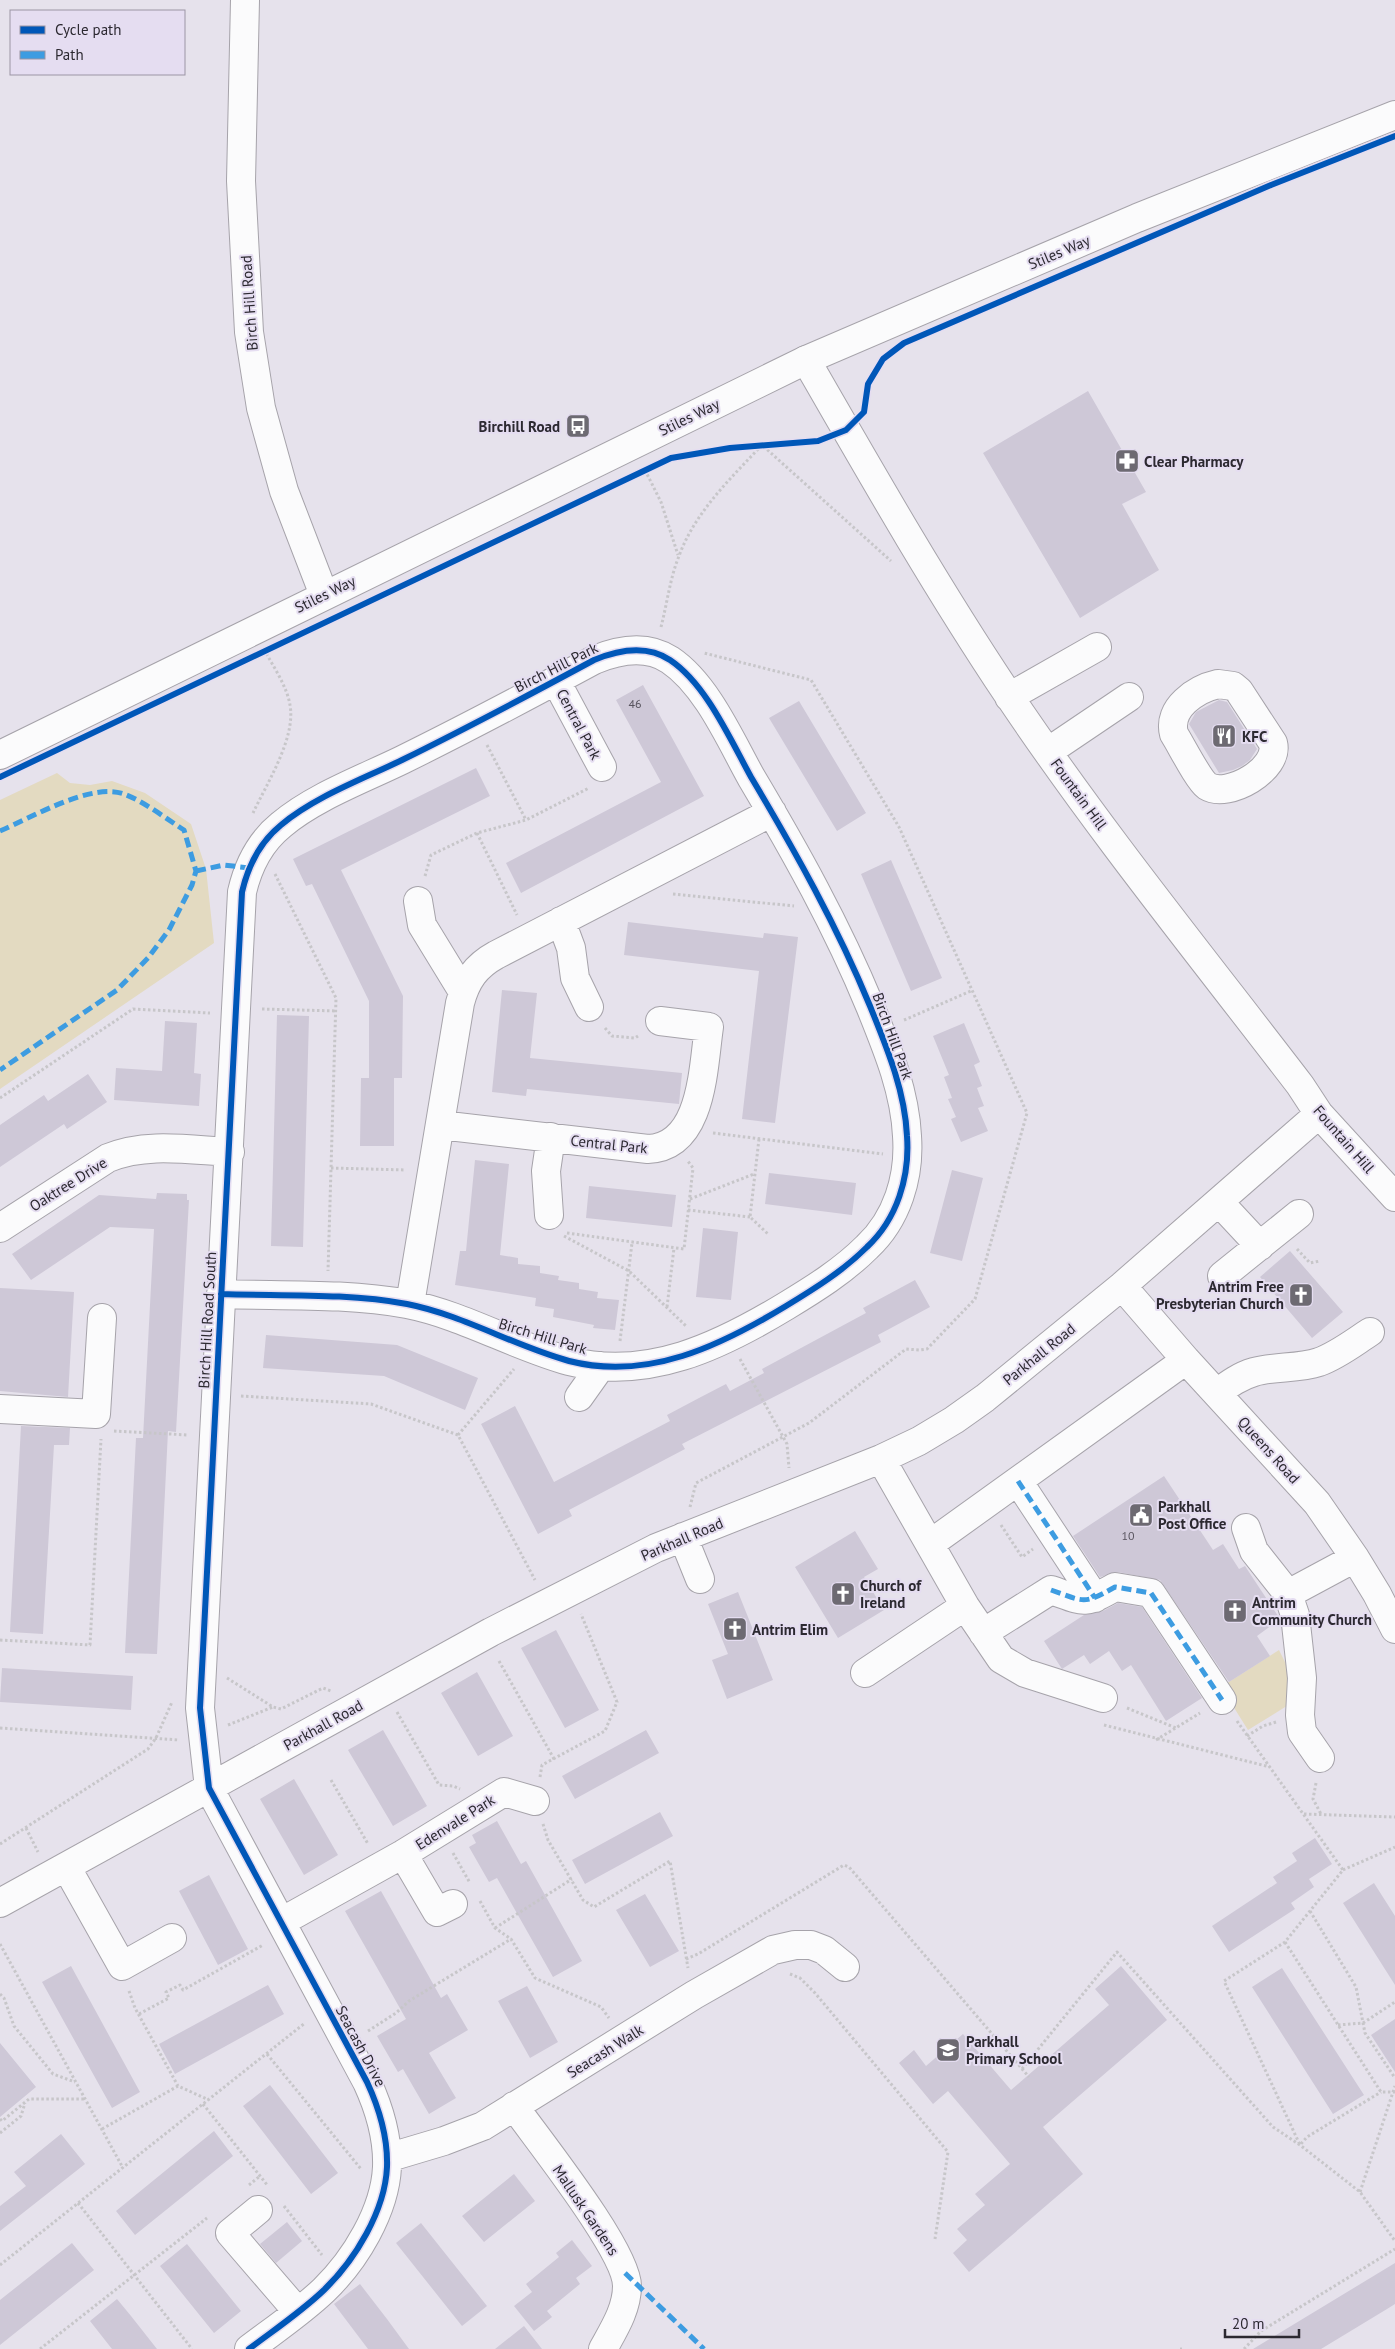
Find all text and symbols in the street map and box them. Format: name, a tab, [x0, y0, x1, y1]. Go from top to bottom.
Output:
legend	[10, 10, 185, 75]
text: Cycle path	[55, 20, 121, 39]
text: Path	[55, 45, 84, 64]
street label: Stiles Way	[1025, 230, 1093, 274]
street label: Birch Hill Road	[236, 255, 262, 351]
street label: Stiles Way	[655, 394, 723, 440]
bus stop icon: Birchill Road	[565, 413, 591, 439]
place label: Birchill Road	[479, 417, 560, 436]
pharmacy icon: Clear Pharmacy	[1114, 448, 1140, 474]
place label: Clear Pharmacy	[1144, 452, 1244, 471]
street label: Stiles Way	[291, 571, 359, 617]
street label: Birch Hill Park	[511, 637, 602, 696]
street label: Central Park	[552, 685, 606, 763]
house number: 46	[628, 696, 642, 711]
restaurant icon: KFC	[1211, 723, 1237, 749]
place label: KFC	[1242, 727, 1268, 746]
street label: Fountain Hill	[1047, 755, 1112, 834]
street label: Birch Hill Park	[868, 990, 918, 1083]
street label: Fountain Hill	[1309, 1101, 1379, 1177]
street label: Central Park	[569, 1131, 649, 1158]
street label: Oaktree Drive	[26, 1153, 110, 1215]
street label: Birch Hill Road South	[194, 1251, 220, 1389]
place label: Antrim Free Presbyterian Church	[1156, 1277, 1284, 1313]
church icon: Antrim Free Presbyterian Church	[1288, 1282, 1314, 1308]
street label: Birch Hill Park	[497, 1314, 590, 1359]
street label: Parkhall Road	[999, 1319, 1079, 1389]
street label: Queens Road	[1234, 1413, 1304, 1487]
place label: Parkhall Post Office	[1158, 1497, 1227, 1533]
public building icon: Parkhall Post Office	[1128, 1502, 1154, 1528]
street label: Parkhall Road	[638, 1513, 726, 1565]
house number: 10	[1121, 1528, 1135, 1543]
place label: Church of Ireland	[860, 1576, 922, 1612]
church icon: Church of Ireland	[830, 1581, 856, 1607]
place label: Antrim Community Church	[1252, 1593, 1372, 1629]
church icon: Antrim Community Church	[1222, 1598, 1248, 1624]
church icon: Antrim Elim	[722, 1616, 748, 1642]
place label: Antrim Elim	[752, 1620, 828, 1639]
street label: Parkhall Road	[280, 1695, 366, 1755]
street label: Edenvale Park	[412, 1790, 499, 1854]
street label: Seacash Drive	[332, 2002, 390, 2090]
street label: Seacash Walk	[563, 2020, 647, 2082]
place label: Parkhall Primary School	[966, 2032, 1062, 2068]
school or university icon: Parkhall Primary School	[935, 2037, 961, 2063]
street label: Mallusk Gardens	[549, 2161, 623, 2259]
scale bar	[1225, 2306, 1299, 2338]
text: 20 m	[1232, 2314, 1265, 2333]

